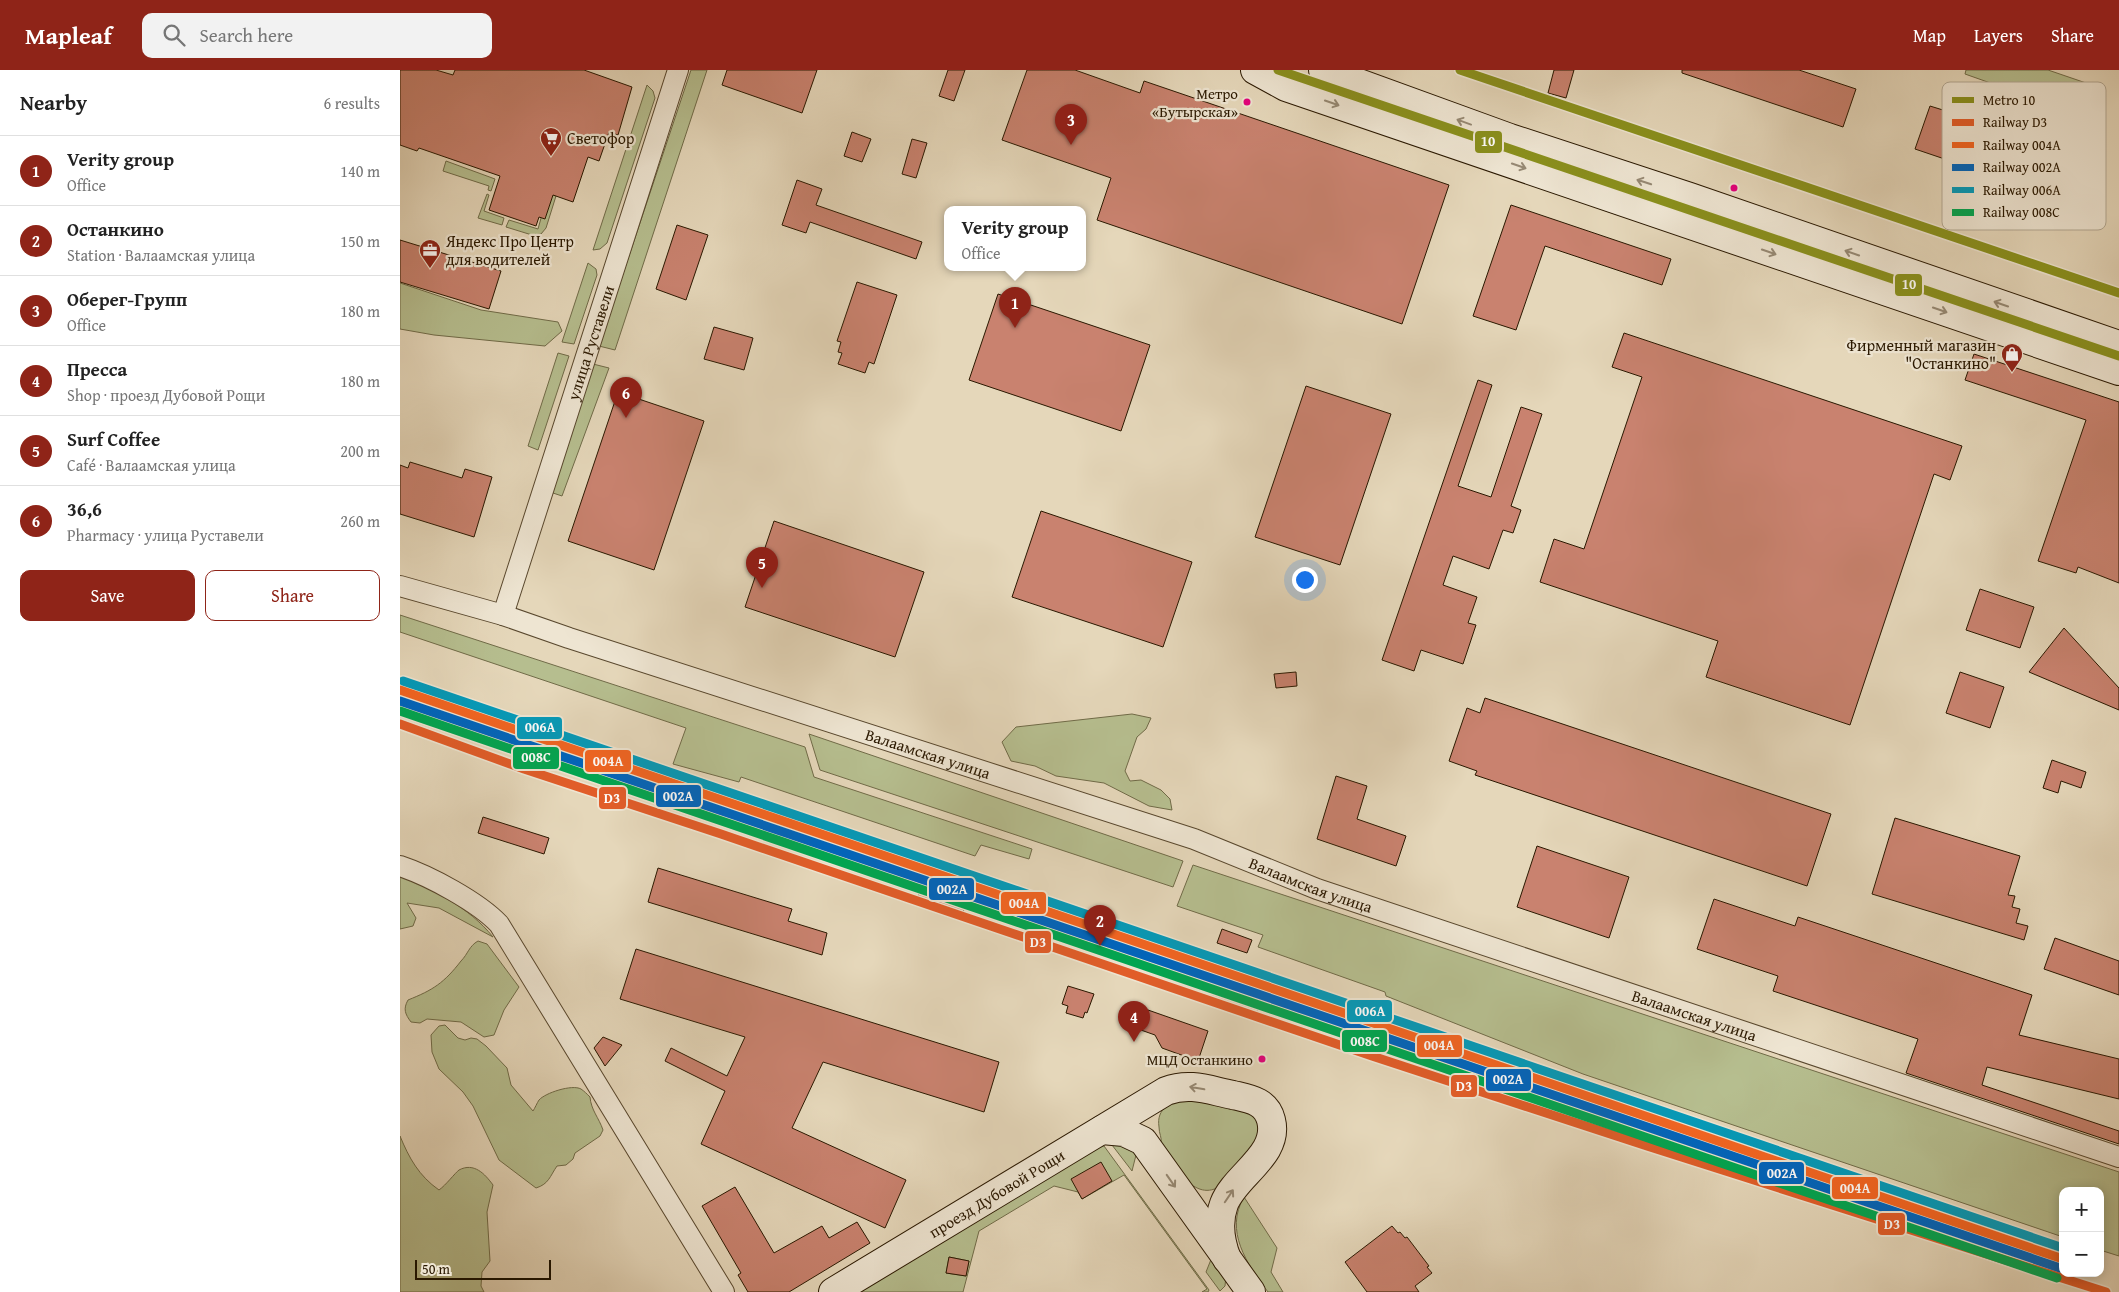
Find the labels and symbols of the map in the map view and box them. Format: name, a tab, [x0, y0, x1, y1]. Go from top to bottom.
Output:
legend	[1942, 82, 2106, 230]
place label: Метро «Бутырская»	[1152, 83, 1238, 122]
text: Metro 10	[1983, 90, 2036, 110]
marker: Метро «Бутырская»	[1242, 97, 1252, 107]
one-way arrow	[1324, 99, 1340, 108]
pin: 3	[1055, 104, 1087, 145]
text: Railway D3	[1983, 112, 2047, 132]
one-way arrow	[1457, 117, 1473, 126]
supermarket icon: Светофор	[539, 126, 563, 157]
place label: Светофор	[567, 126, 635, 150]
line badge: 10	[1474, 130, 1503, 154]
text: 10	[1481, 131, 1495, 151]
text: Railway 004А	[1983, 135, 2061, 155]
text: Railway 002А	[1983, 157, 2061, 177]
one-way arrow	[1511, 162, 1527, 172]
one-way arrow	[1636, 176, 1652, 186]
text: Railway 006А	[1983, 180, 2061, 200]
unlabelled marker	[1729, 183, 1739, 193]
text: Railway 008С	[1983, 202, 2060, 222]
place label: Яндекс Про Центр для водителей	[445, 229, 574, 271]
office icon: Яндекс Про Центр для водителей	[418, 238, 442, 269]
one-way arrow	[1761, 247, 1777, 257]
one-way arrow	[1844, 248, 1860, 257]
line badge: 10	[1894, 273, 1923, 297]
text: 10	[1902, 274, 1916, 294]
street label: улица Руставели	[560, 282, 620, 404]
pin: 1	[999, 287, 1031, 328]
one-way arrow	[1993, 299, 2009, 308]
one-way arrow	[1931, 305, 1947, 315]
place label: Фирменный магазин "Останкино"	[1847, 333, 1996, 375]
shop icon: Фирменный магазин "Останкино"	[2000, 342, 2024, 373]
pin: 6	[610, 377, 642, 418]
pin: 5	[746, 547, 778, 588]
your location	[1292, 567, 1318, 593]
line badge: 006А	[516, 716, 563, 740]
text: 006А	[525, 717, 555, 737]
street label: Валаамская улица	[862, 722, 994, 785]
line badge: 008С	[512, 746, 560, 770]
text: 008С	[521, 747, 551, 767]
line badge: 004А	[584, 749, 632, 773]
text: 004А	[593, 751, 623, 771]
line badge: 002А	[655, 784, 702, 808]
line badge: D3	[598, 786, 627, 810]
text: 002А	[663, 786, 693, 806]
text: D3	[604, 788, 620, 808]
street label: Валаамская улица	[1246, 851, 1376, 919]
line badge: 002А	[928, 877, 975, 901]
text: 002А	[937, 879, 967, 899]
line badge: 004А	[1000, 891, 1047, 915]
text: 004А	[1009, 893, 1039, 913]
pin: 2	[1084, 905, 1116, 946]
line badge: D3	[1024, 930, 1052, 954]
text: D3	[1030, 932, 1046, 952]
street label: Валаамская улица	[1629, 983, 1760, 1047]
line badge: 006А	[1346, 999, 1393, 1023]
pin: 4	[1118, 1001, 1150, 1042]
text: 006А	[1355, 1001, 1385, 1021]
line badge: 008С	[1341, 1029, 1388, 1053]
text: 008С	[1350, 1031, 1380, 1051]
line badge: 004А	[1416, 1034, 1463, 1058]
text: 004А	[1424, 1035, 1454, 1055]
place label: МЦД Останкино	[1147, 1049, 1253, 1070]
marker: МЦД Останкино	[1257, 1054, 1267, 1064]
line badge: 002А	[1485, 1068, 1532, 1092]
text: 002А	[1493, 1069, 1523, 1089]
line badge: D3	[1450, 1074, 1478, 1098]
text: D3	[1456, 1076, 1472, 1096]
one-way arrow	[1189, 1082, 1205, 1092]
street label: проезд Дубовой Рощи	[924, 1143, 1069, 1244]
line badge: 002А	[1758, 1161, 1805, 1185]
text: 002А	[1767, 1163, 1797, 1183]
one-way arrow	[1166, 1174, 1176, 1188]
line badge: 004А	[1831, 1176, 1879, 1200]
text: 004А	[1840, 1178, 1870, 1198]
one-way arrow	[1224, 1190, 1234, 1204]
line badge: D3	[1877, 1212, 1906, 1236]
text: D3	[1884, 1214, 1900, 1234]
scale bar	[415, 1257, 551, 1280]

